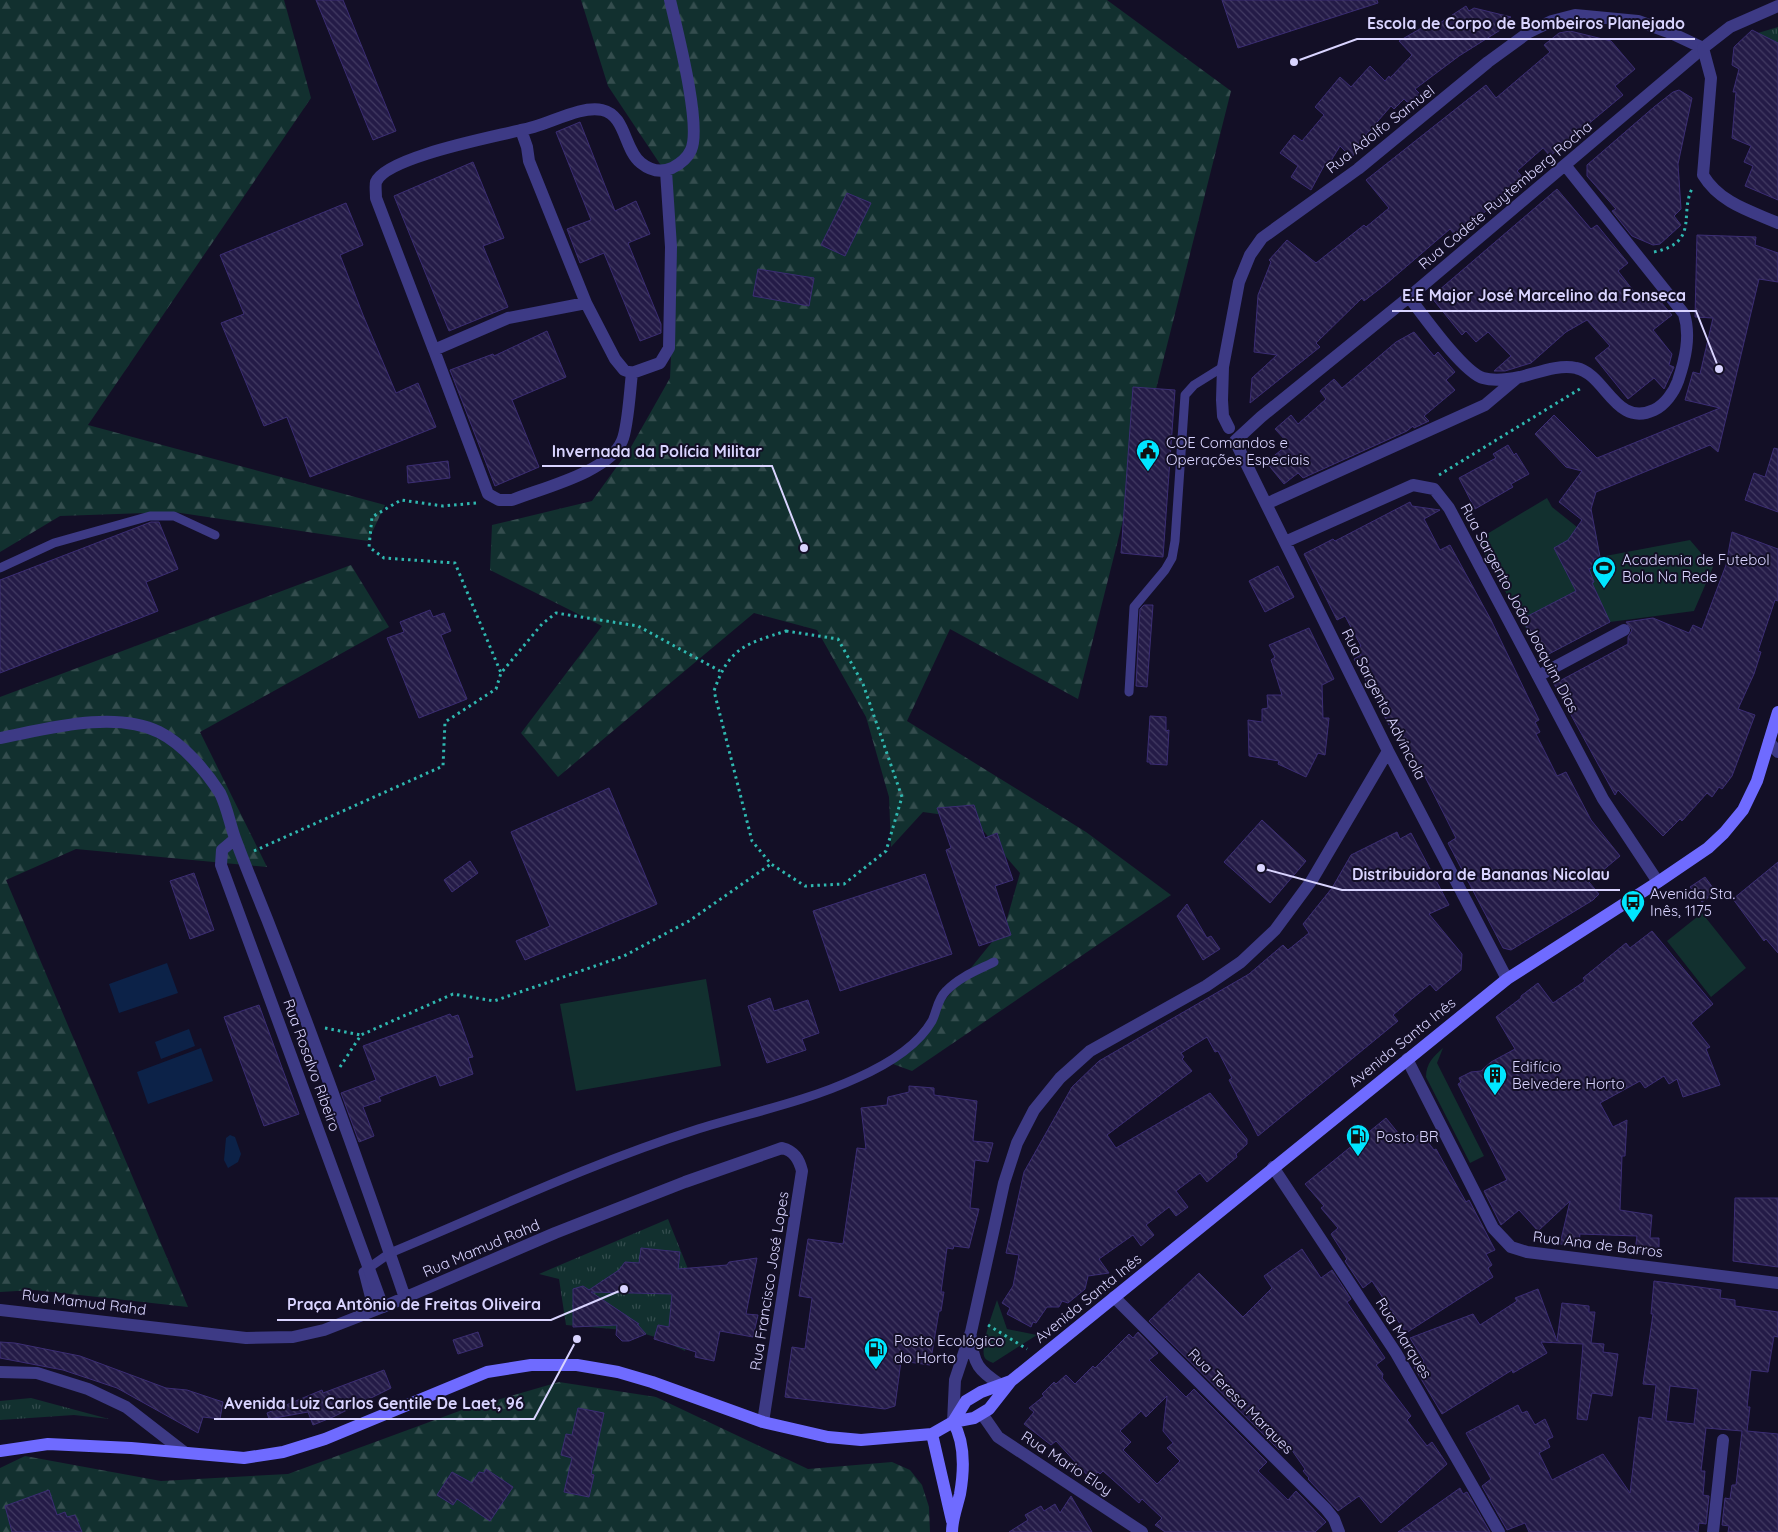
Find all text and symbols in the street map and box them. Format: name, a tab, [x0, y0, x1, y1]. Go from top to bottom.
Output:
callout: Escola de Corpo de Bombeiros Planejado	[1357, 8, 1695, 39]
text: Escola de Corpo de Bombeiros Planejado	[1367, 13, 1685, 33]
street label: Rua Adolfo Samuel	[1322, 81, 1438, 177]
street label: Rua Cadete Ruytemberg Rocha	[1414, 117, 1596, 273]
callout: E.E Major José Marcelino da Fonseca	[1392, 280, 1696, 311]
text: E.E Major José Marcelino da Fonseca	[1402, 285, 1686, 305]
place label: COE Comandos e Operações Especiais	[1166, 433, 1310, 469]
callout: Invernada da Polícia Militar	[542, 435, 772, 466]
public building icon: COE Comandos e Operações Especiais	[1135, 438, 1161, 472]
text: Invernada da Polícia Militar	[552, 441, 762, 461]
street label: Rua Sargento João Joaquim Dias	[1457, 500, 1583, 716]
place label: Academia de Futebol Bola Na Rede	[1622, 550, 1770, 586]
sports icon: Academia de Futebol Bola Na Rede	[1591, 555, 1617, 589]
street label: Rua Sargento Advíncola	[1338, 625, 1430, 783]
callout: Distribuidora de Bananas Nicolau	[1342, 859, 1620, 890]
text: Distribuidora de Bananas Nicolau	[1352, 864, 1610, 884]
place label: Avenida Sta. Inês, 1175	[1650, 884, 1735, 920]
bus stop icon: Avenida Sta. Inês, 1175	[1620, 889, 1646, 923]
street label: Avenida Santa Inês	[1345, 993, 1459, 1091]
street label: Rua Rosalvo Ribeiro	[279, 996, 345, 1134]
place label: Edifício Belvedere Horto	[1512, 1057, 1625, 1093]
building icon: Edifício Belvedere Horto	[1482, 1062, 1508, 1096]
fuel station icon: Posto BR	[1345, 1123, 1371, 1157]
place label: Posto BR	[1376, 1127, 1439, 1146]
street label: Rua Francisco José Lopes	[745, 1190, 793, 1372]
street label: Rua Mamud Rahd	[420, 1215, 542, 1281]
street label: Rua Ana de Barros	[1532, 1227, 1664, 1261]
street label: Avenida Santa Inês	[1031, 1249, 1145, 1347]
street label: Rua Mamud Rahd	[21, 1285, 147, 1319]
callout: Praça Antônio de Freitas Oliveira	[277, 1289, 551, 1320]
text: Praça Antônio de Freitas Oliveira	[287, 1294, 541, 1314]
street label: Rua Marques	[1372, 1294, 1436, 1382]
place label: Posto Ecológico do Horto	[894, 1331, 1004, 1367]
fuel station icon: Posto Ecológico do Horto	[863, 1336, 889, 1370]
street label: Rua Teresa Marques	[1184, 1344, 1298, 1458]
callout: Avenida Luiz Carlos Gentile De Laet, 96	[214, 1388, 534, 1419]
text: Avenida Luiz Carlos Gentile De Laet, 96	[224, 1393, 524, 1413]
street label: Rua Mario Eloy	[1018, 1427, 1116, 1499]

